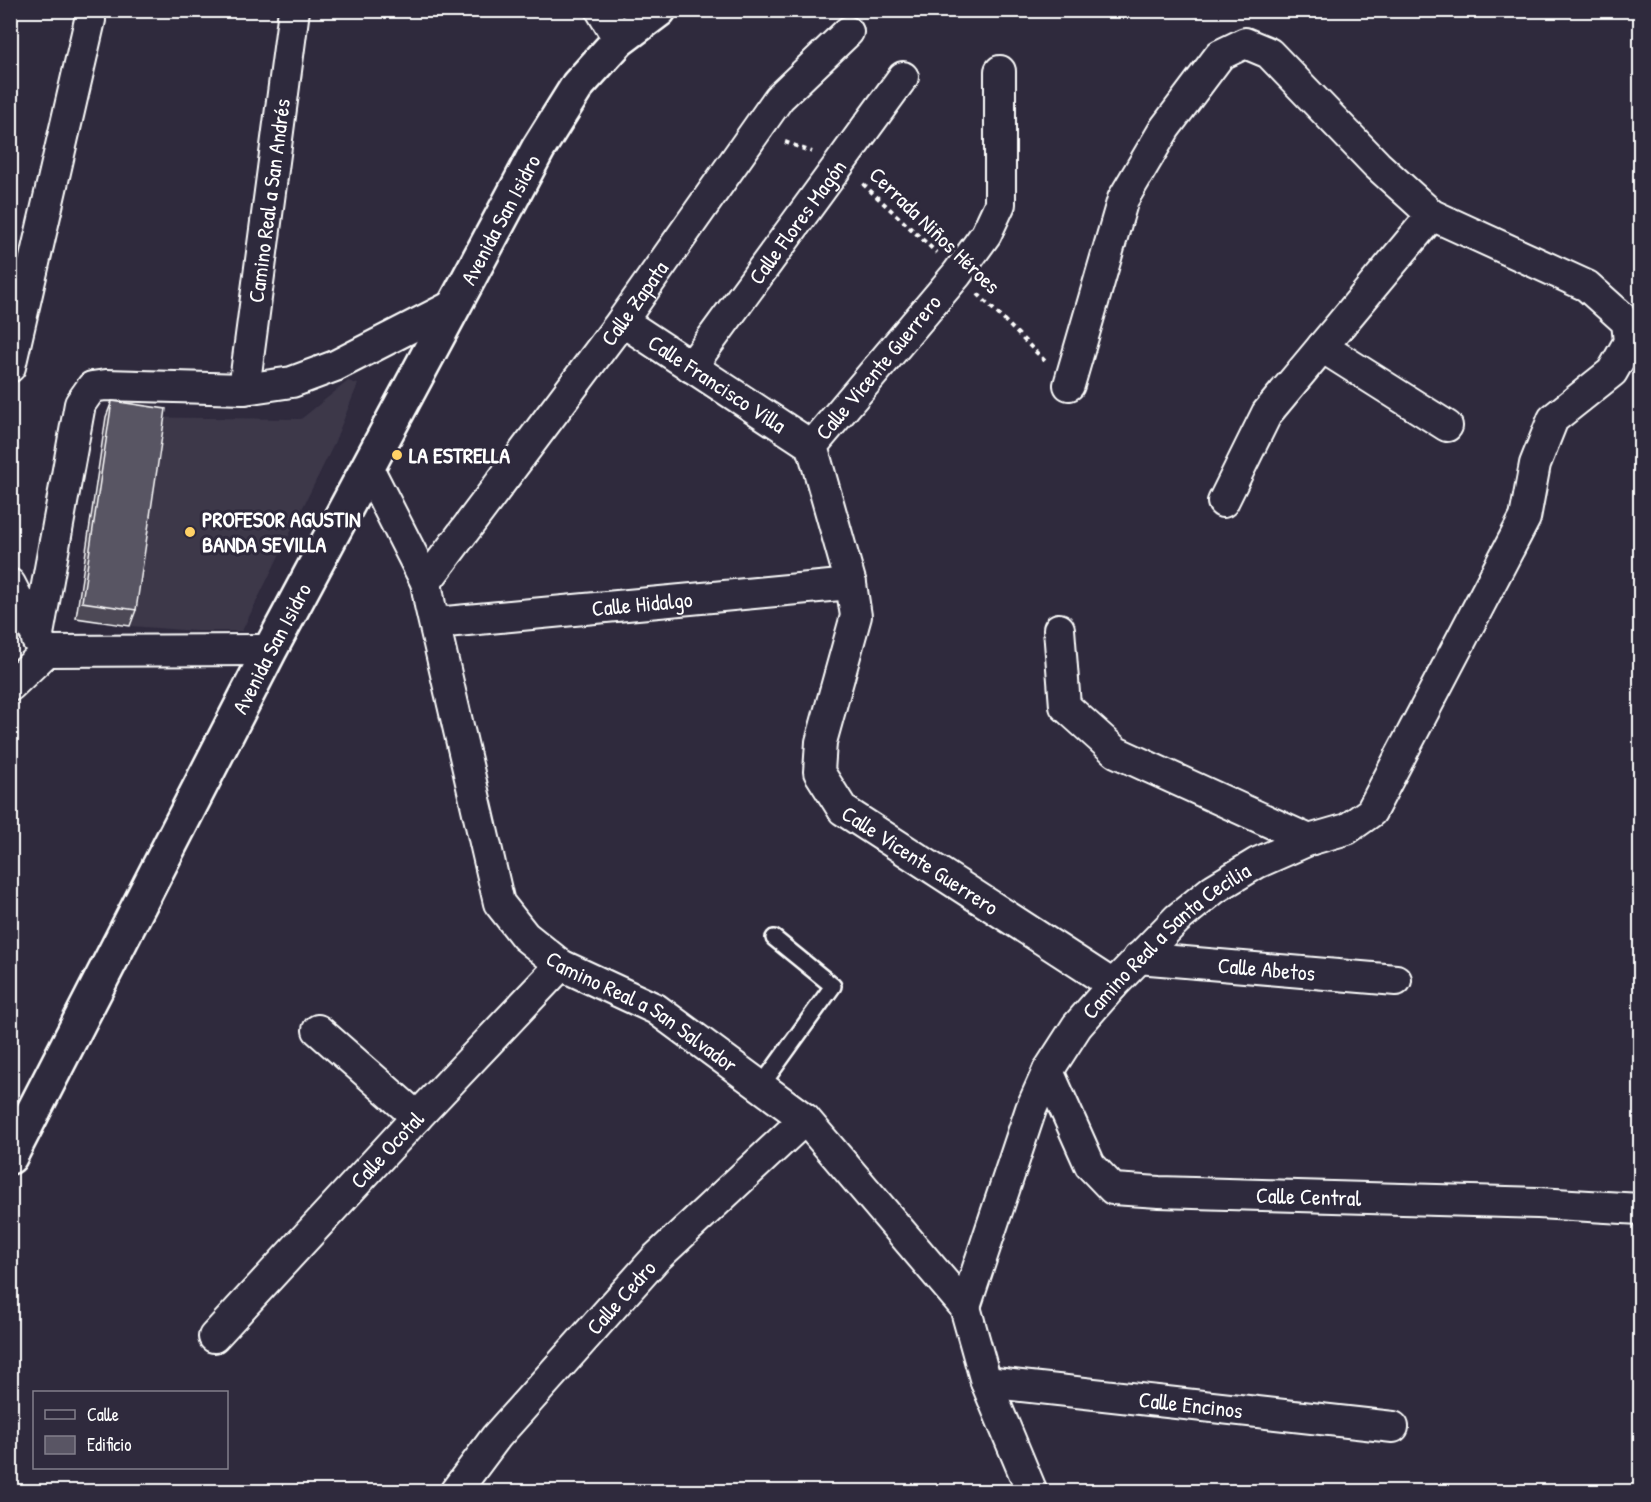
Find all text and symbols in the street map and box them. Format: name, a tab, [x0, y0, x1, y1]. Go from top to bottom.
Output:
street label: Camino Real a San Andrés	[241, 97, 297, 304]
street label: Avenida San Isidro	[453, 149, 547, 290]
street label: Calle Flores Magón	[741, 153, 853, 290]
street label: Cerrada Niños Héroes	[863, 160, 1007, 300]
street label: Calle Zapata	[594, 254, 675, 352]
street label: Calle Vicente Guerrero	[808, 288, 948, 446]
street label: Calle Francisco Villa	[642, 327, 792, 440]
place label: LA ESTRELLA	[409, 440, 510, 470]
marker: LA ESTRELLA	[390, 448, 404, 462]
place label: PROFESOR AGUSTIN BANDA SEVILLA	[202, 504, 361, 559]
marker: PROFESOR AGUSTIN BANDA SEVILLA	[183, 525, 197, 539]
street label: Avenida San Isidro	[225, 577, 318, 719]
street label: Calle Hidalgo	[590, 584, 694, 623]
street label: Calle Vicente Guerrero	[836, 798, 1004, 922]
street label: Camino Real a Santa Cecilia	[1075, 855, 1256, 1025]
street label: Camino Real a San Salvador	[540, 944, 744, 1080]
street label: Calle Abetos	[1217, 950, 1316, 988]
street label: Calle Ocotal	[343, 1104, 430, 1195]
street label: Calle Central	[1256, 1180, 1362, 1213]
street label: Calle Cedro	[579, 1253, 662, 1341]
street label: Calle Encinos	[1137, 1384, 1244, 1425]
legend	[33, 1391, 228, 1469]
text: Calle	[87, 1402, 119, 1427]
text: Edificio	[87, 1432, 131, 1457]

